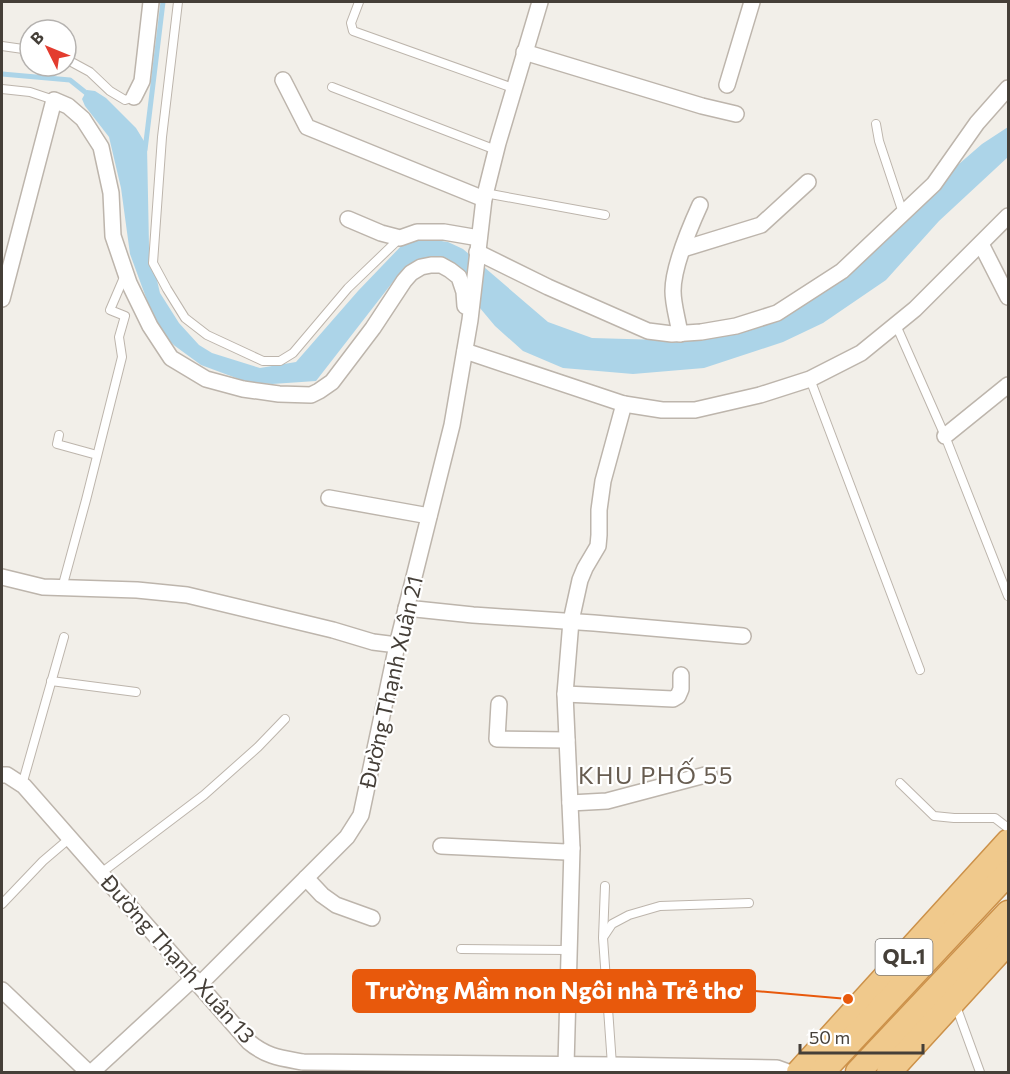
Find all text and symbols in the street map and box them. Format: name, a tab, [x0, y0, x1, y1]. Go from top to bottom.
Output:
north arrow	[18, 18, 78, 78]
text: B	[26, 27, 48, 48]
street label: Đường Thạnh Xuân 21	[353, 573, 428, 792]
district label: KHU PHỐ 55	[578, 757, 734, 789]
street label: Đường Thạnh Xuân 13	[95, 868, 261, 1048]
road number: QL.1	[876, 939, 932, 975]
callout: Trường Mầm non Ngôi nhà Trẻ thơ	[353, 970, 755, 1012]
text: Trường Mầm non Ngôi nhà Trẻ thơ	[365, 975, 744, 1004]
scale bar	[800, 1017, 923, 1055]
text: 50 m	[809, 1026, 850, 1048]

